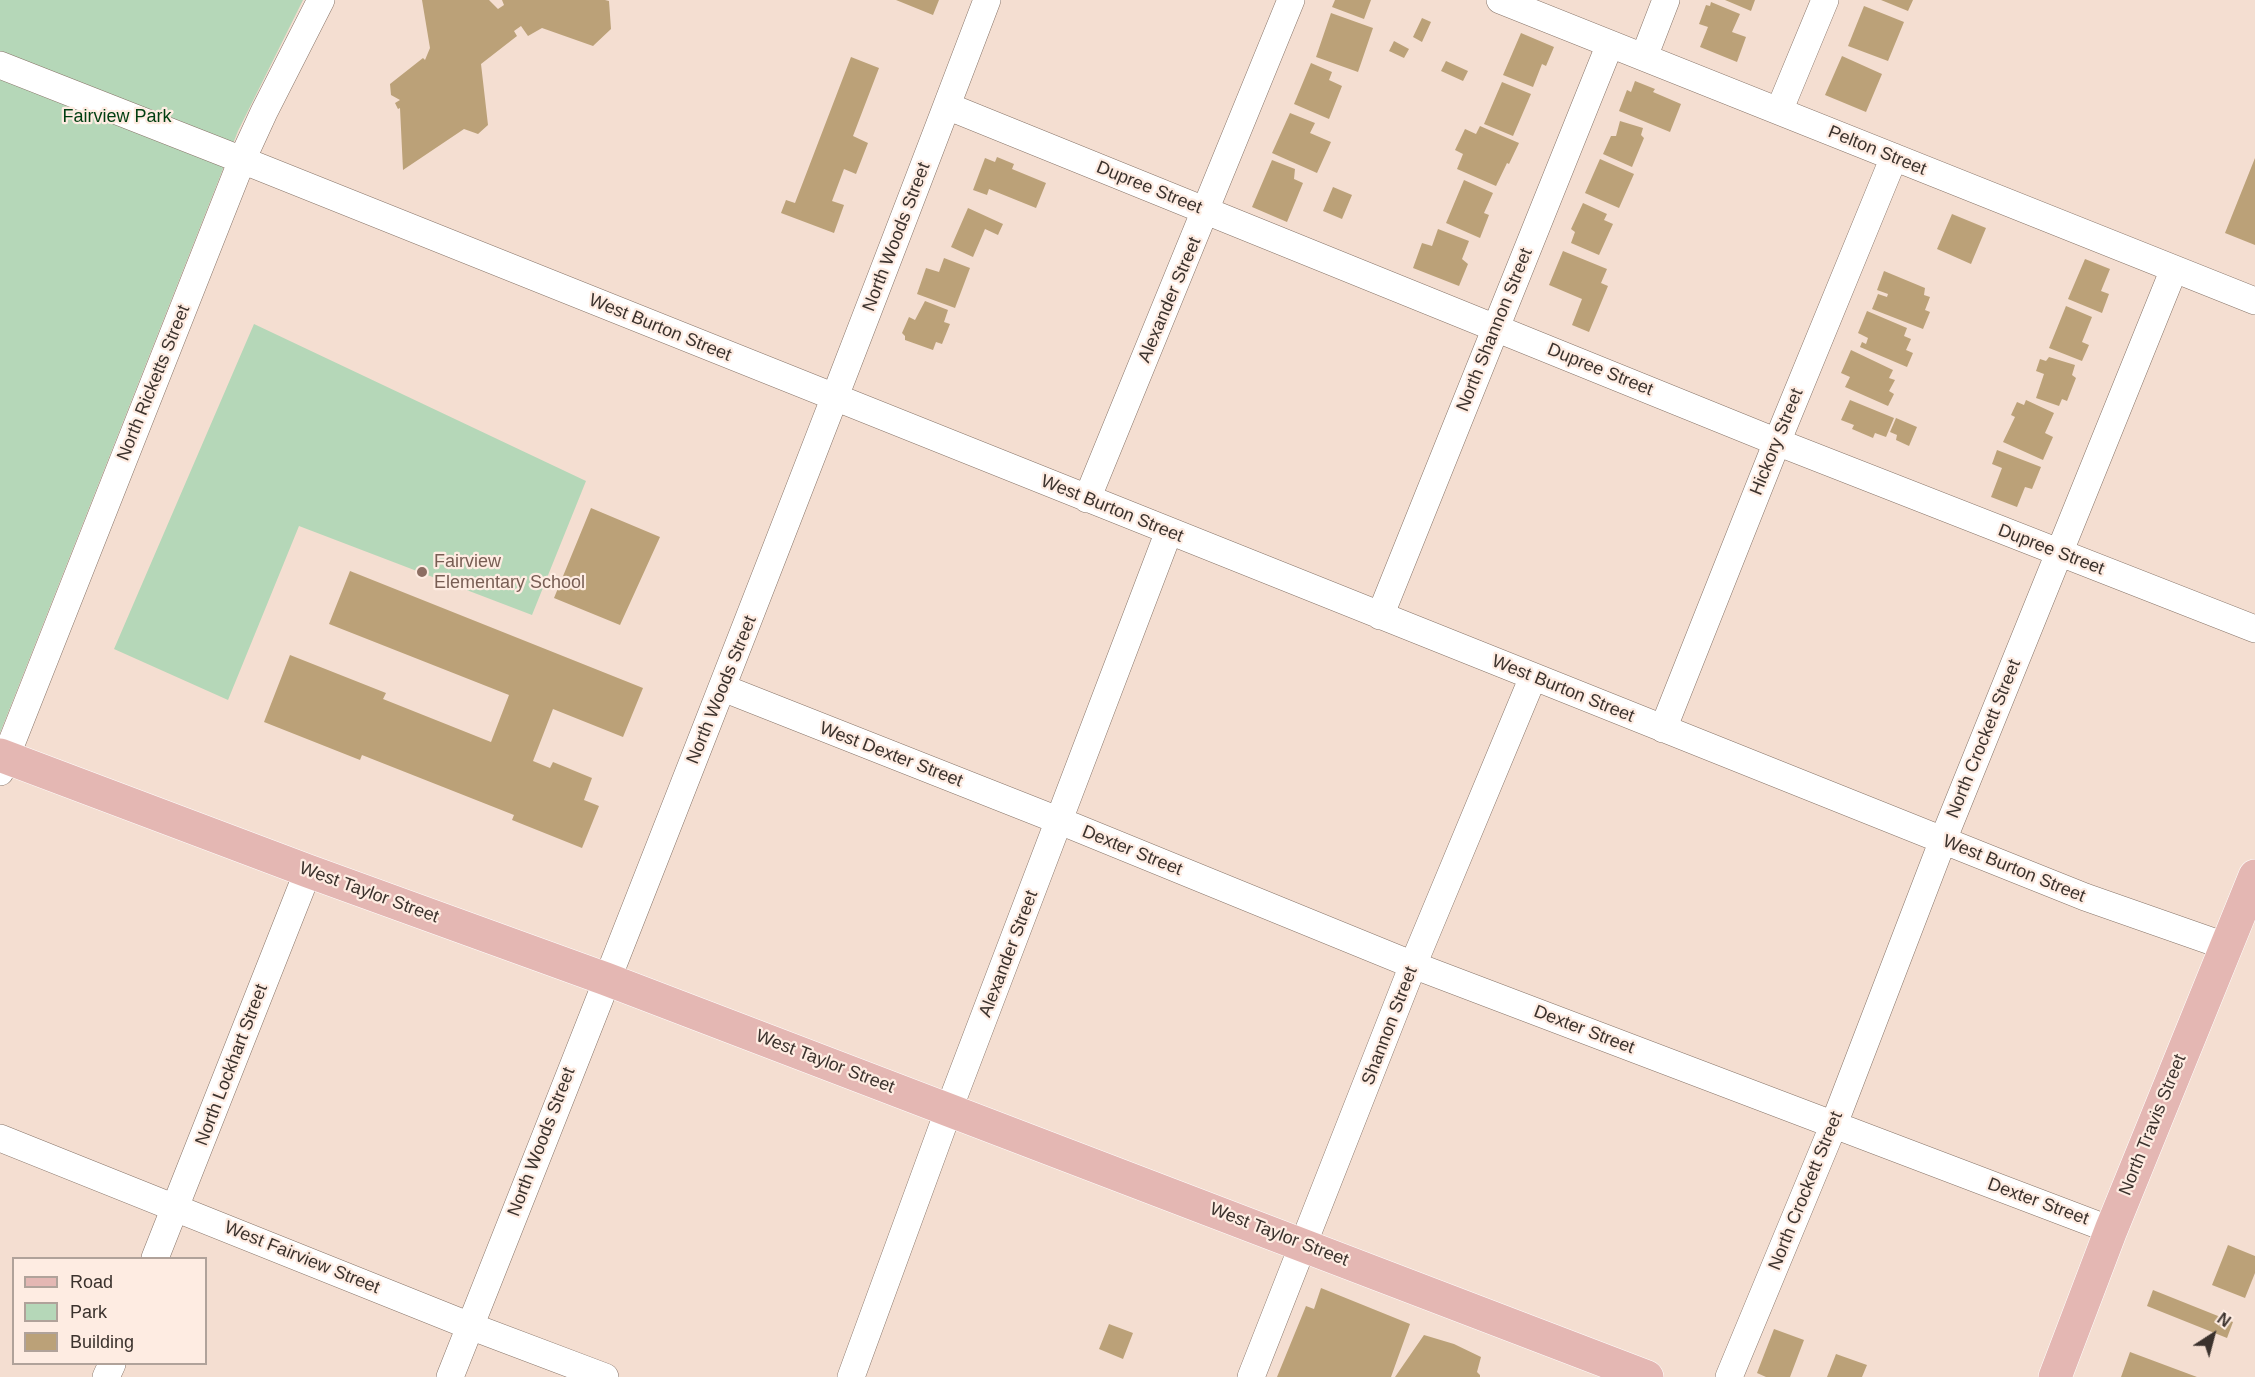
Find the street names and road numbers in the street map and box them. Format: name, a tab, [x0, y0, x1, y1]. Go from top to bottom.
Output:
street label: Pelton Street	[1825, 121, 1929, 181]
street label: Dupree Street	[1093, 157, 1205, 219]
street label: North Woods Street	[859, 159, 935, 315]
street label: Alexander Street	[1134, 234, 1206, 366]
street label: North Shannon Street	[1452, 245, 1538, 415]
street label: West Burton Street	[586, 290, 734, 366]
street label: North Ricketts Street	[113, 302, 195, 464]
street label: Dupree Street	[1544, 339, 1656, 401]
street label: Hickory Street	[1746, 386, 1808, 498]
street label: West Burton Street	[1038, 471, 1186, 547]
street label: Dupree Street	[1995, 520, 2107, 580]
street label: North Woods Street	[682, 613, 762, 767]
street label: West Burton Street	[1489, 651, 1637, 727]
street label: North Crockett Street	[1942, 657, 2026, 821]
street label: West Dexter Street	[816, 718, 966, 792]
street label: Dexter Street	[1079, 821, 1185, 881]
street label: West Burton Street	[1940, 831, 2088, 907]
street label: West Taylor Street	[296, 858, 442, 928]
street label: Alexander Street	[975, 888, 1043, 1020]
street label: Shannon Street	[1358, 964, 1422, 1088]
street label: North Lockhart Street	[191, 981, 273, 1149]
street label: Dexter Street	[1531, 1001, 1637, 1059]
street label: West Taylor Street	[753, 1026, 897, 1098]
street label: North Travis Street	[2115, 1051, 2191, 1199]
street label: North Woods Street	[504, 1064, 580, 1220]
street label: North Crockett Street	[1764, 1109, 1848, 1273]
street label: Dexter Street	[1984, 1174, 2092, 1230]
street label: West Taylor Street	[1207, 1199, 1351, 1271]
street label: West Fairview Street	[221, 1217, 383, 1299]

